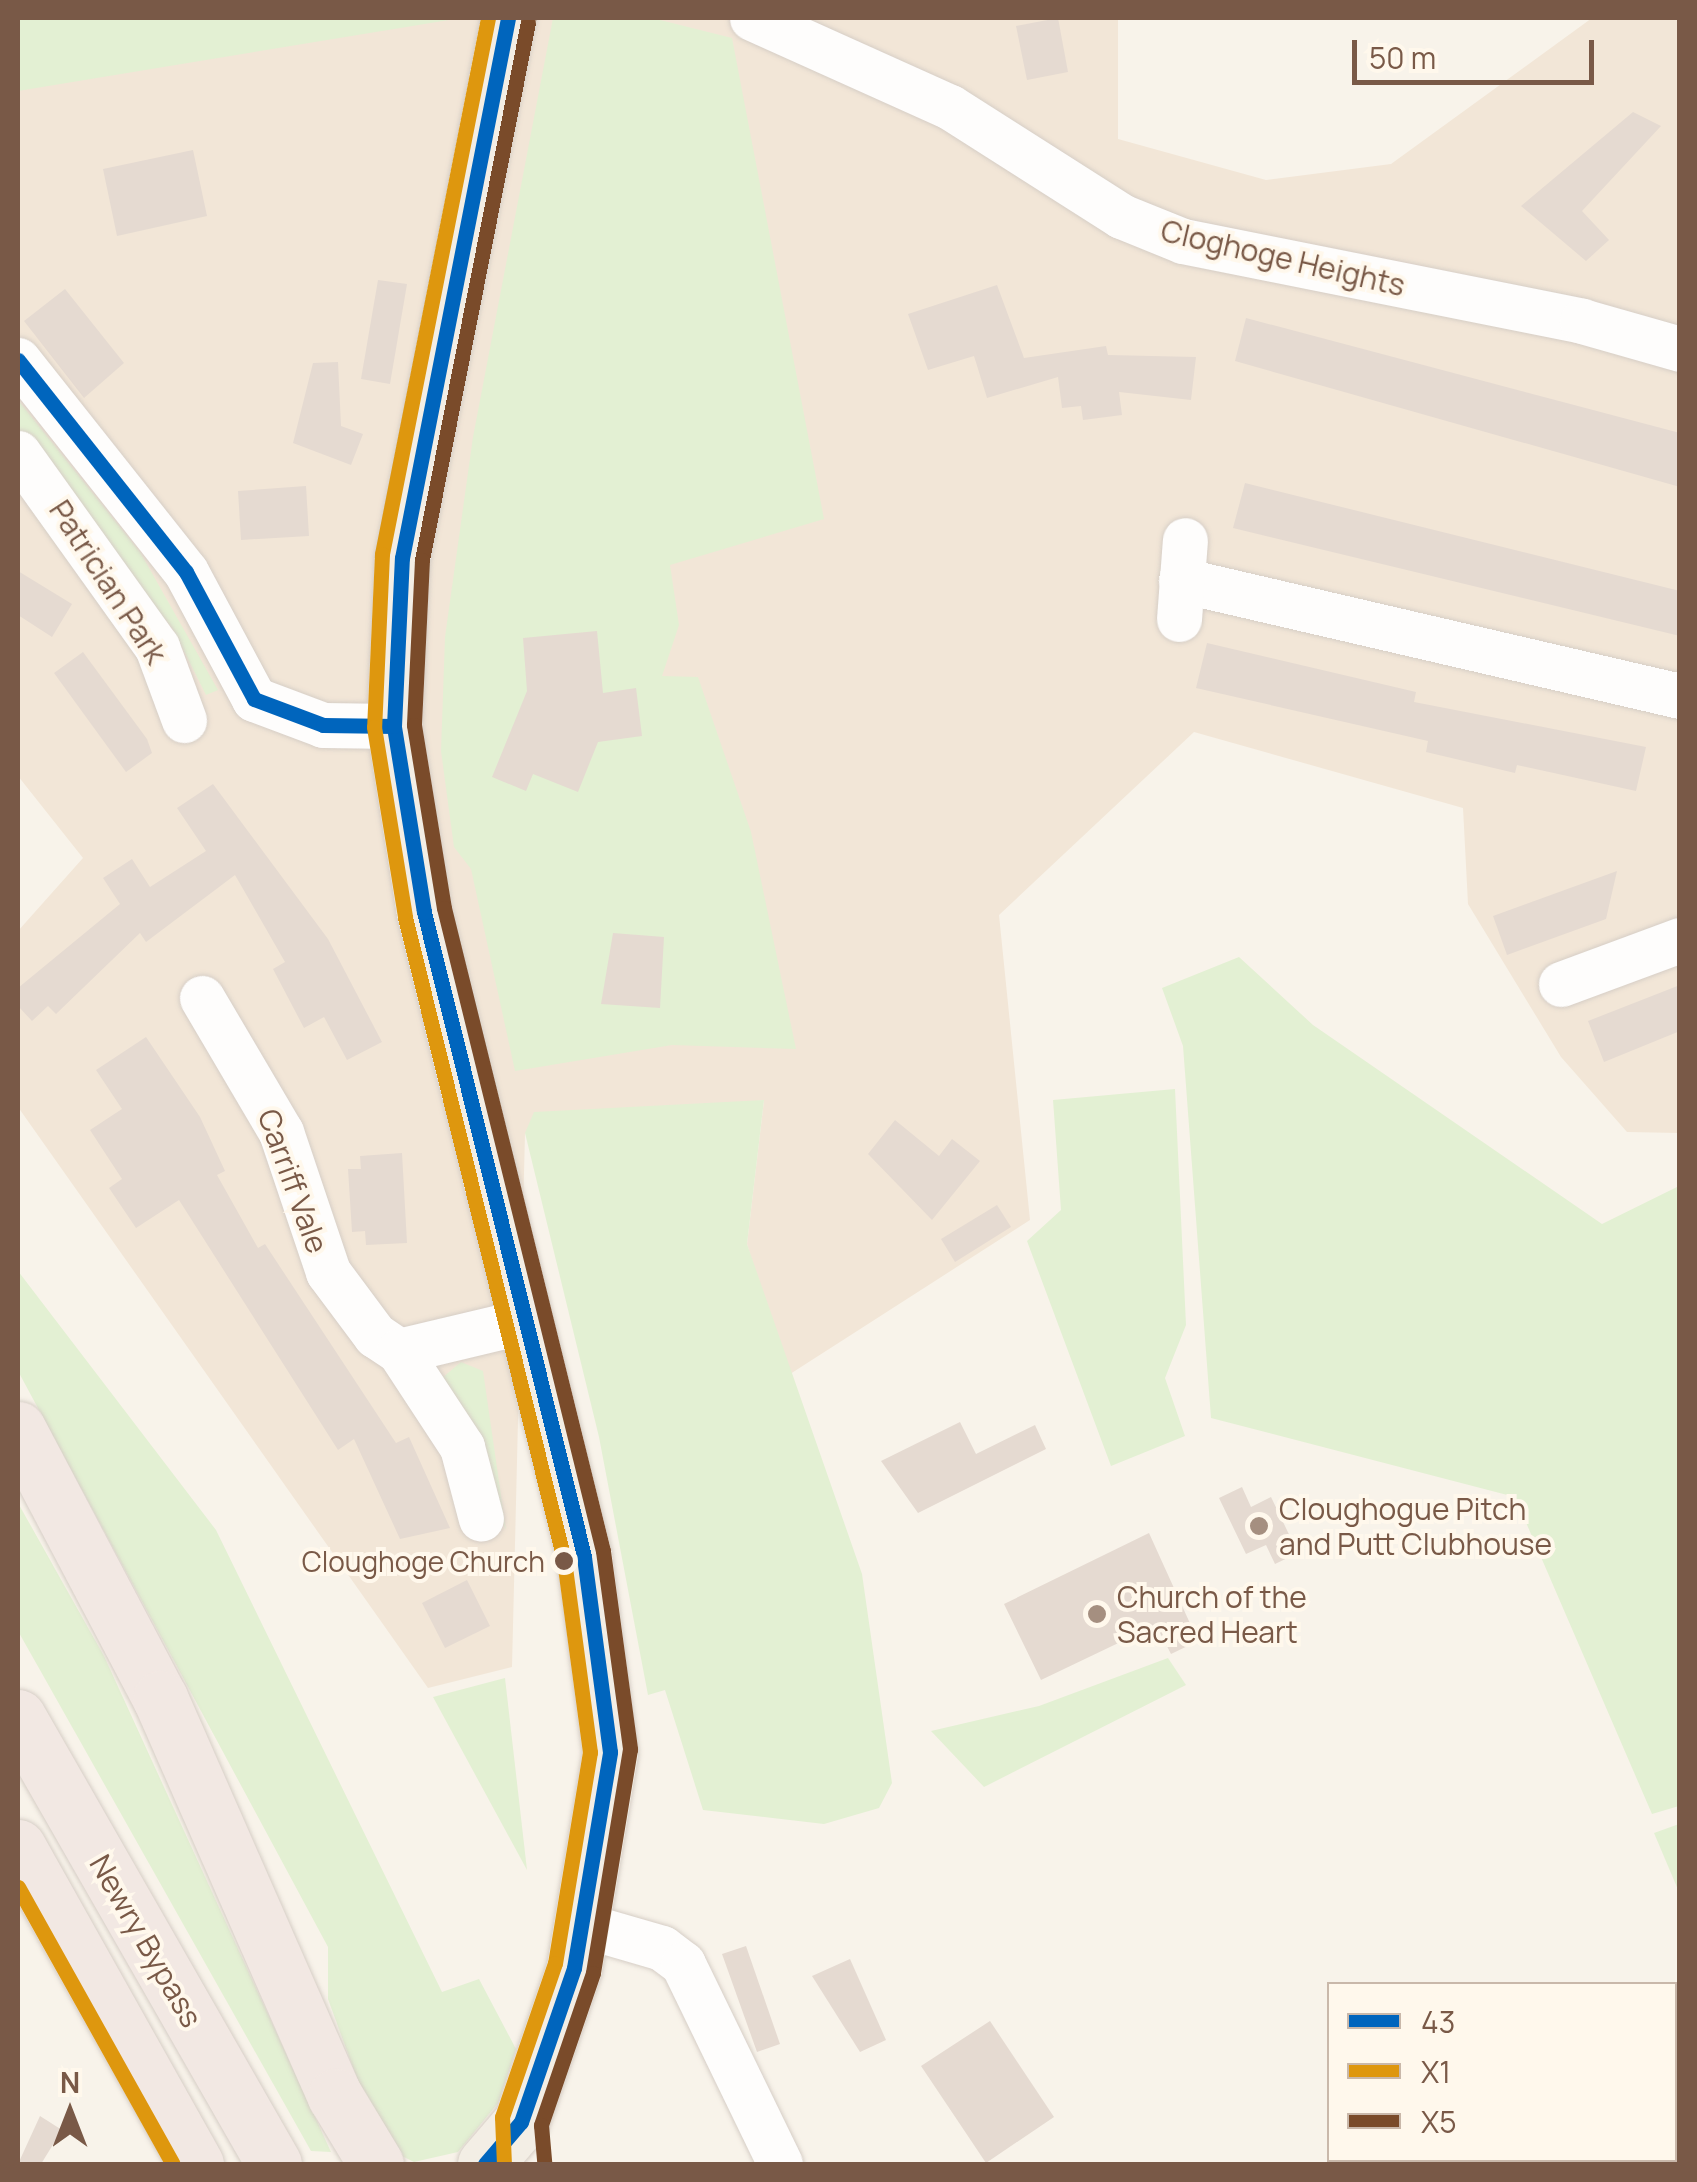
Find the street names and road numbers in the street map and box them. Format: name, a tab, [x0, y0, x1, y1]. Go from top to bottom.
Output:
street label: Cloghoge Heights	[1158, 212, 1408, 304]
street label: Patrician Park	[42, 494, 174, 670]
street label: Carriff Vale	[250, 1104, 336, 1258]
street label: Newry Bypass	[82, 1848, 210, 2034]

